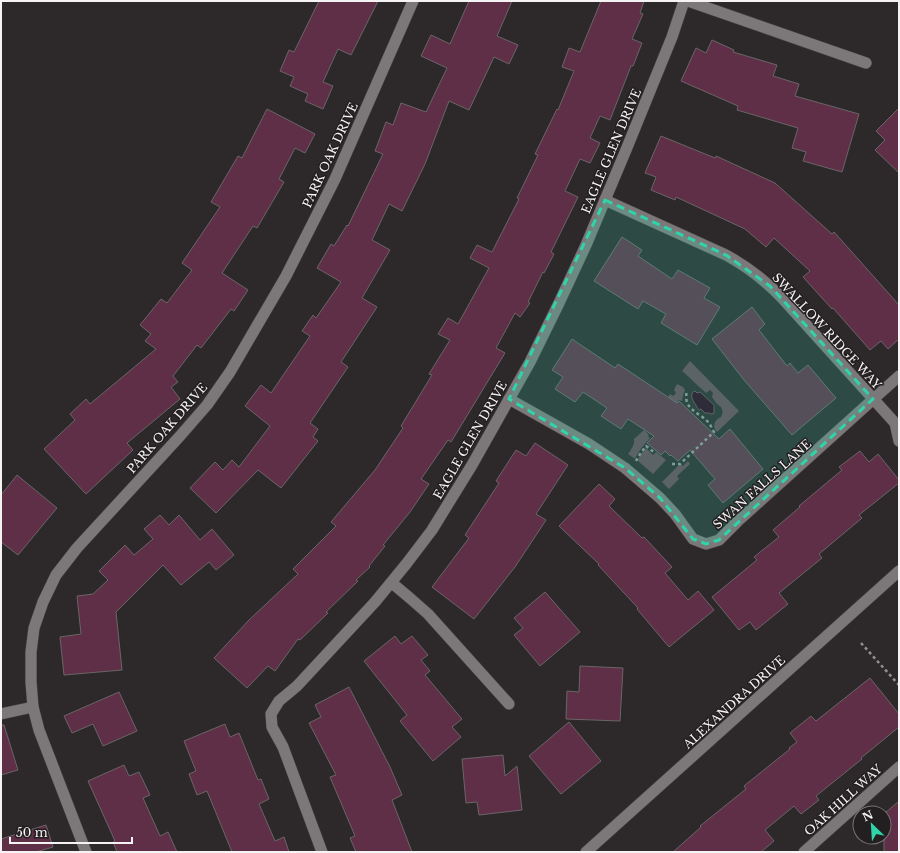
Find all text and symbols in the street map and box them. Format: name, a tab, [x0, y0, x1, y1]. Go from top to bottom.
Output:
street label: EAGLE GLEN DRIVE	[578, 86, 644, 216]
street label: PARK OAK DRIVE	[299, 100, 361, 210]
street label: SWALLOW RIDGE WAY	[769, 270, 885, 392]
street label: EAGLE GLEN DRIVE	[430, 378, 510, 502]
street label: PARK OAK DRIVE	[124, 380, 210, 476]
street label: SWAN FALLS LANE	[710, 436, 814, 532]
street label: ALEXANDRA DRIVE	[679, 652, 788, 752]
street label: OAK HILL WAY	[801, 761, 885, 839]
north arrow	[852, 805, 892, 845]
text: N	[860, 807, 876, 824]
scale bar	[10, 819, 132, 845]
text: 50 m	[16, 825, 48, 840]

